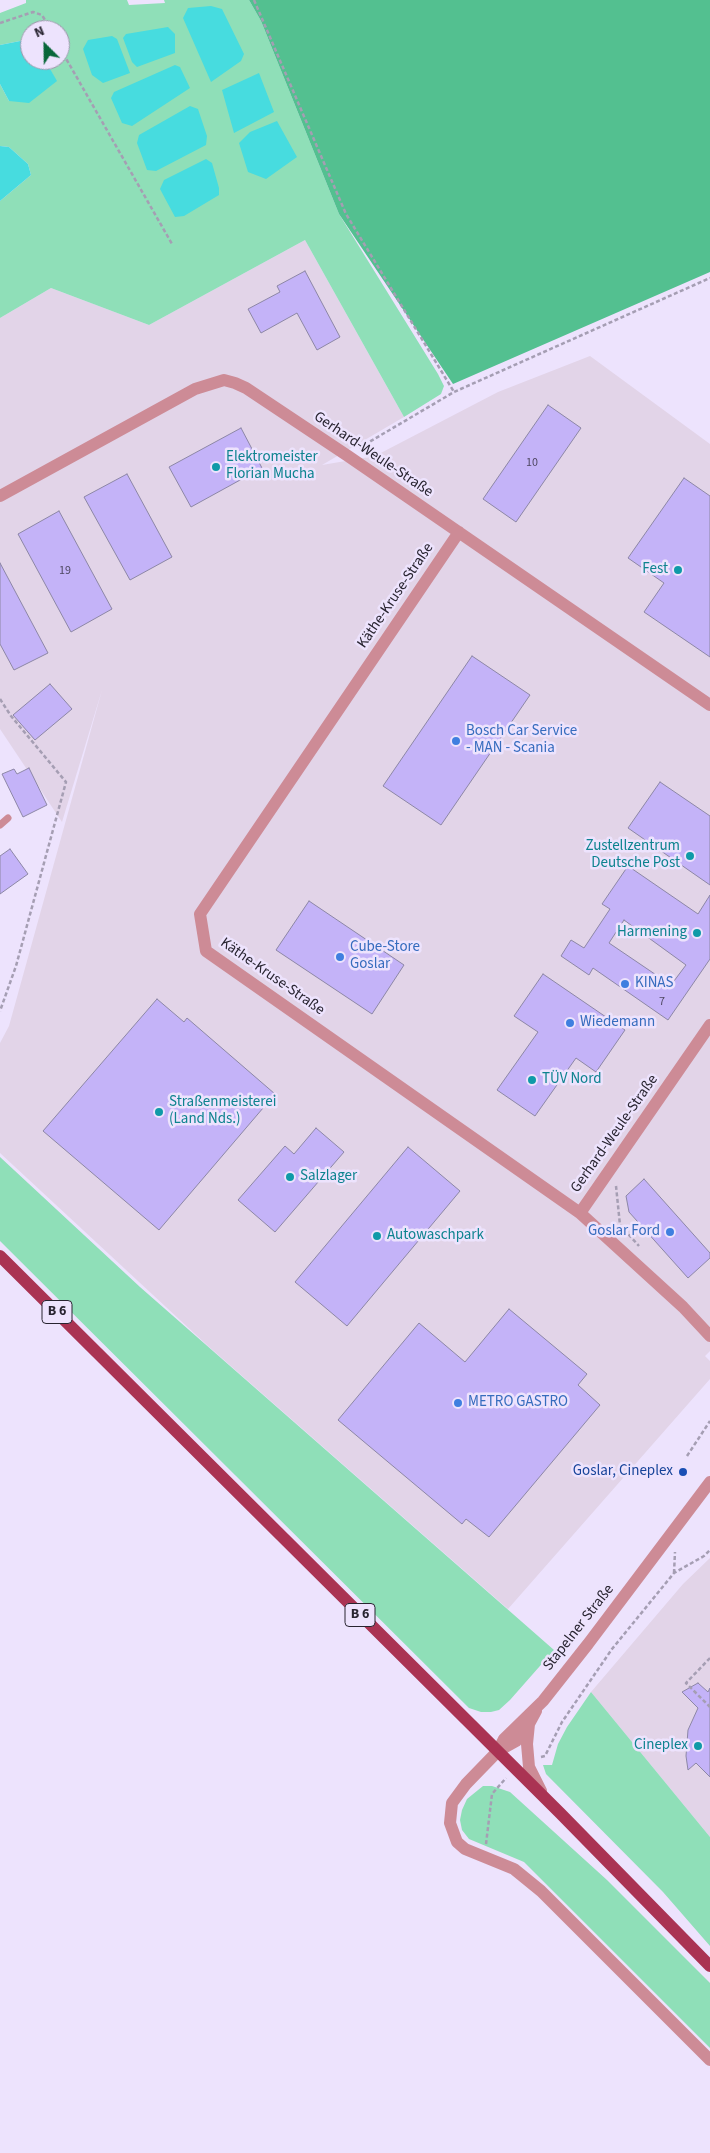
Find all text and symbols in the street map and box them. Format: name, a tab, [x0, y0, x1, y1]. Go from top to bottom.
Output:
north arrow	[20, 20, 70, 70]
text: N	[31, 21, 48, 43]
street label: Gerhard-Weule-Straße	[310, 408, 436, 502]
place label: Elektromeister Florian Mucha	[226, 449, 318, 484]
house number: 10	[526, 456, 538, 470]
marker: Elektromeister Florian Mucha	[210, 461, 222, 473]
street label: Käthe-Kruse-Straße	[354, 540, 438, 652]
place label: Fest	[642, 561, 668, 579]
house number: 19	[59, 564, 71, 578]
marker: Fest	[672, 564, 684, 576]
place label: Bosch Car Service - MAN - Scania	[466, 723, 577, 758]
marker: Bosch Car Service - MAN - Scania	[450, 735, 462, 747]
place label: Zustellzentrum Deutsche Post	[585, 838, 680, 873]
marker: Zustellzentrum Deutsche Post	[684, 850, 696, 862]
place label: Harmening	[617, 924, 687, 942]
marker: Harmening	[691, 927, 703, 939]
street label: Käthe-Kruse-Straße	[216, 934, 328, 1020]
place label: Cube-Store Goslar	[350, 939, 420, 974]
marker: Cube-Store Goslar	[334, 951, 346, 963]
place label: KINAS	[635, 975, 673, 993]
marker: KINAS	[619, 978, 631, 990]
house number: 7	[659, 995, 665, 1009]
place label: Wiedemann	[580, 1014, 655, 1032]
marker: Wiedemann	[564, 1017, 576, 1029]
place label: TÜV Nord	[542, 1071, 602, 1089]
street label: Gerhard-Weule-Straße	[567, 1072, 663, 1196]
marker: TÜV Nord	[526, 1074, 538, 1086]
place label: Straßenmeisterei (Land Nds.)	[169, 1094, 276, 1129]
marker: Straßenmeisterei (Land Nds.)	[153, 1106, 165, 1118]
place label: Salzlager	[300, 1168, 357, 1186]
marker: Salzlager	[284, 1171, 296, 1183]
place label: Goslar Ford	[588, 1223, 660, 1241]
marker: Goslar Ford	[664, 1226, 676, 1238]
place label: Autowaschpark	[387, 1227, 484, 1245]
marker: Autowaschpark	[371, 1230, 383, 1242]
road number: B 6	[42, 1300, 72, 1324]
place label: METRO GASTRO	[468, 1394, 568, 1412]
marker: METRO GASTRO	[452, 1397, 464, 1409]
place label: Goslar, Cineplex	[573, 1463, 673, 1481]
marker: Goslar, Cineplex	[677, 1466, 689, 1478]
street label: Stapelner Straße	[540, 1581, 618, 1675]
road number: B 6	[345, 1604, 375, 1626]
place label: Cineplex	[634, 1737, 688, 1755]
marker: Cineplex	[692, 1740, 704, 1752]

